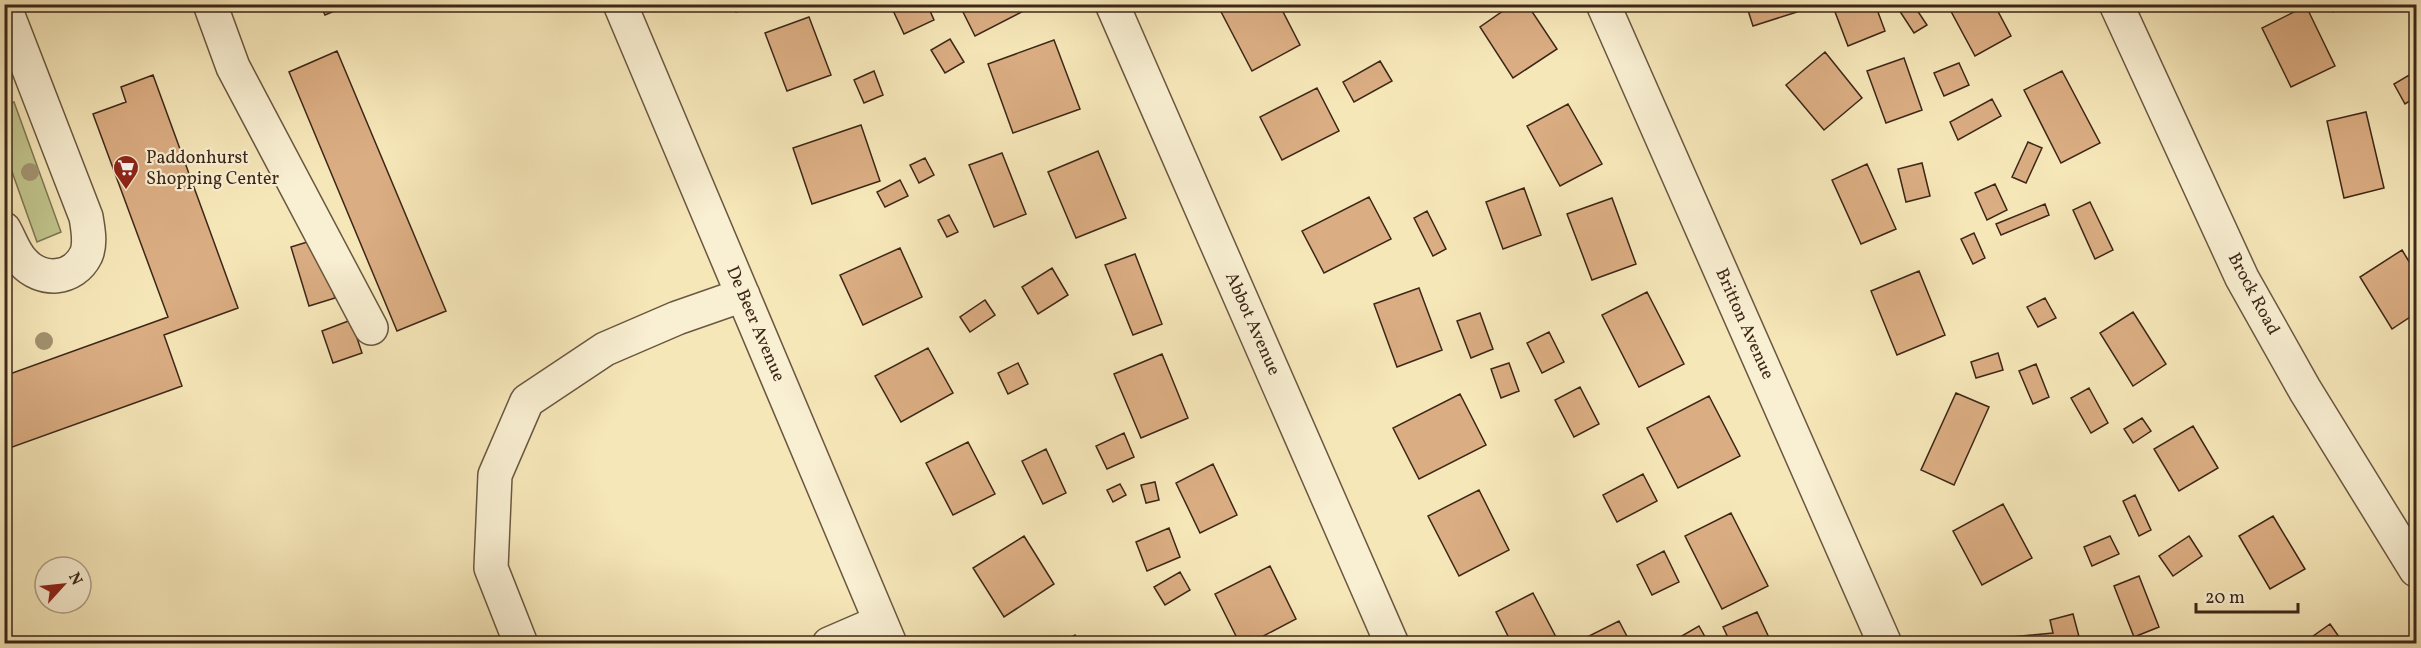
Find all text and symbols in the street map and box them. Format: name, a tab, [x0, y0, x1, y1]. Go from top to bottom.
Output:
place label: Paddonhurst Shopping Center	[146, 146, 280, 192]
supermarket icon: Paddonhurst Shopping Center	[111, 153, 141, 191]
street label: Brock Road	[2221, 248, 2285, 340]
street label: De Beer Avenue	[719, 262, 791, 386]
street label: Britton Avenue	[1708, 264, 1780, 384]
street label: Abbot Avenue	[1218, 268, 1286, 380]
north arrow	[33, 555, 93, 615]
text: N	[62, 569, 87, 590]
scale bar	[2196, 576, 2298, 614]
text: 20 m	[2205, 586, 2245, 611]

